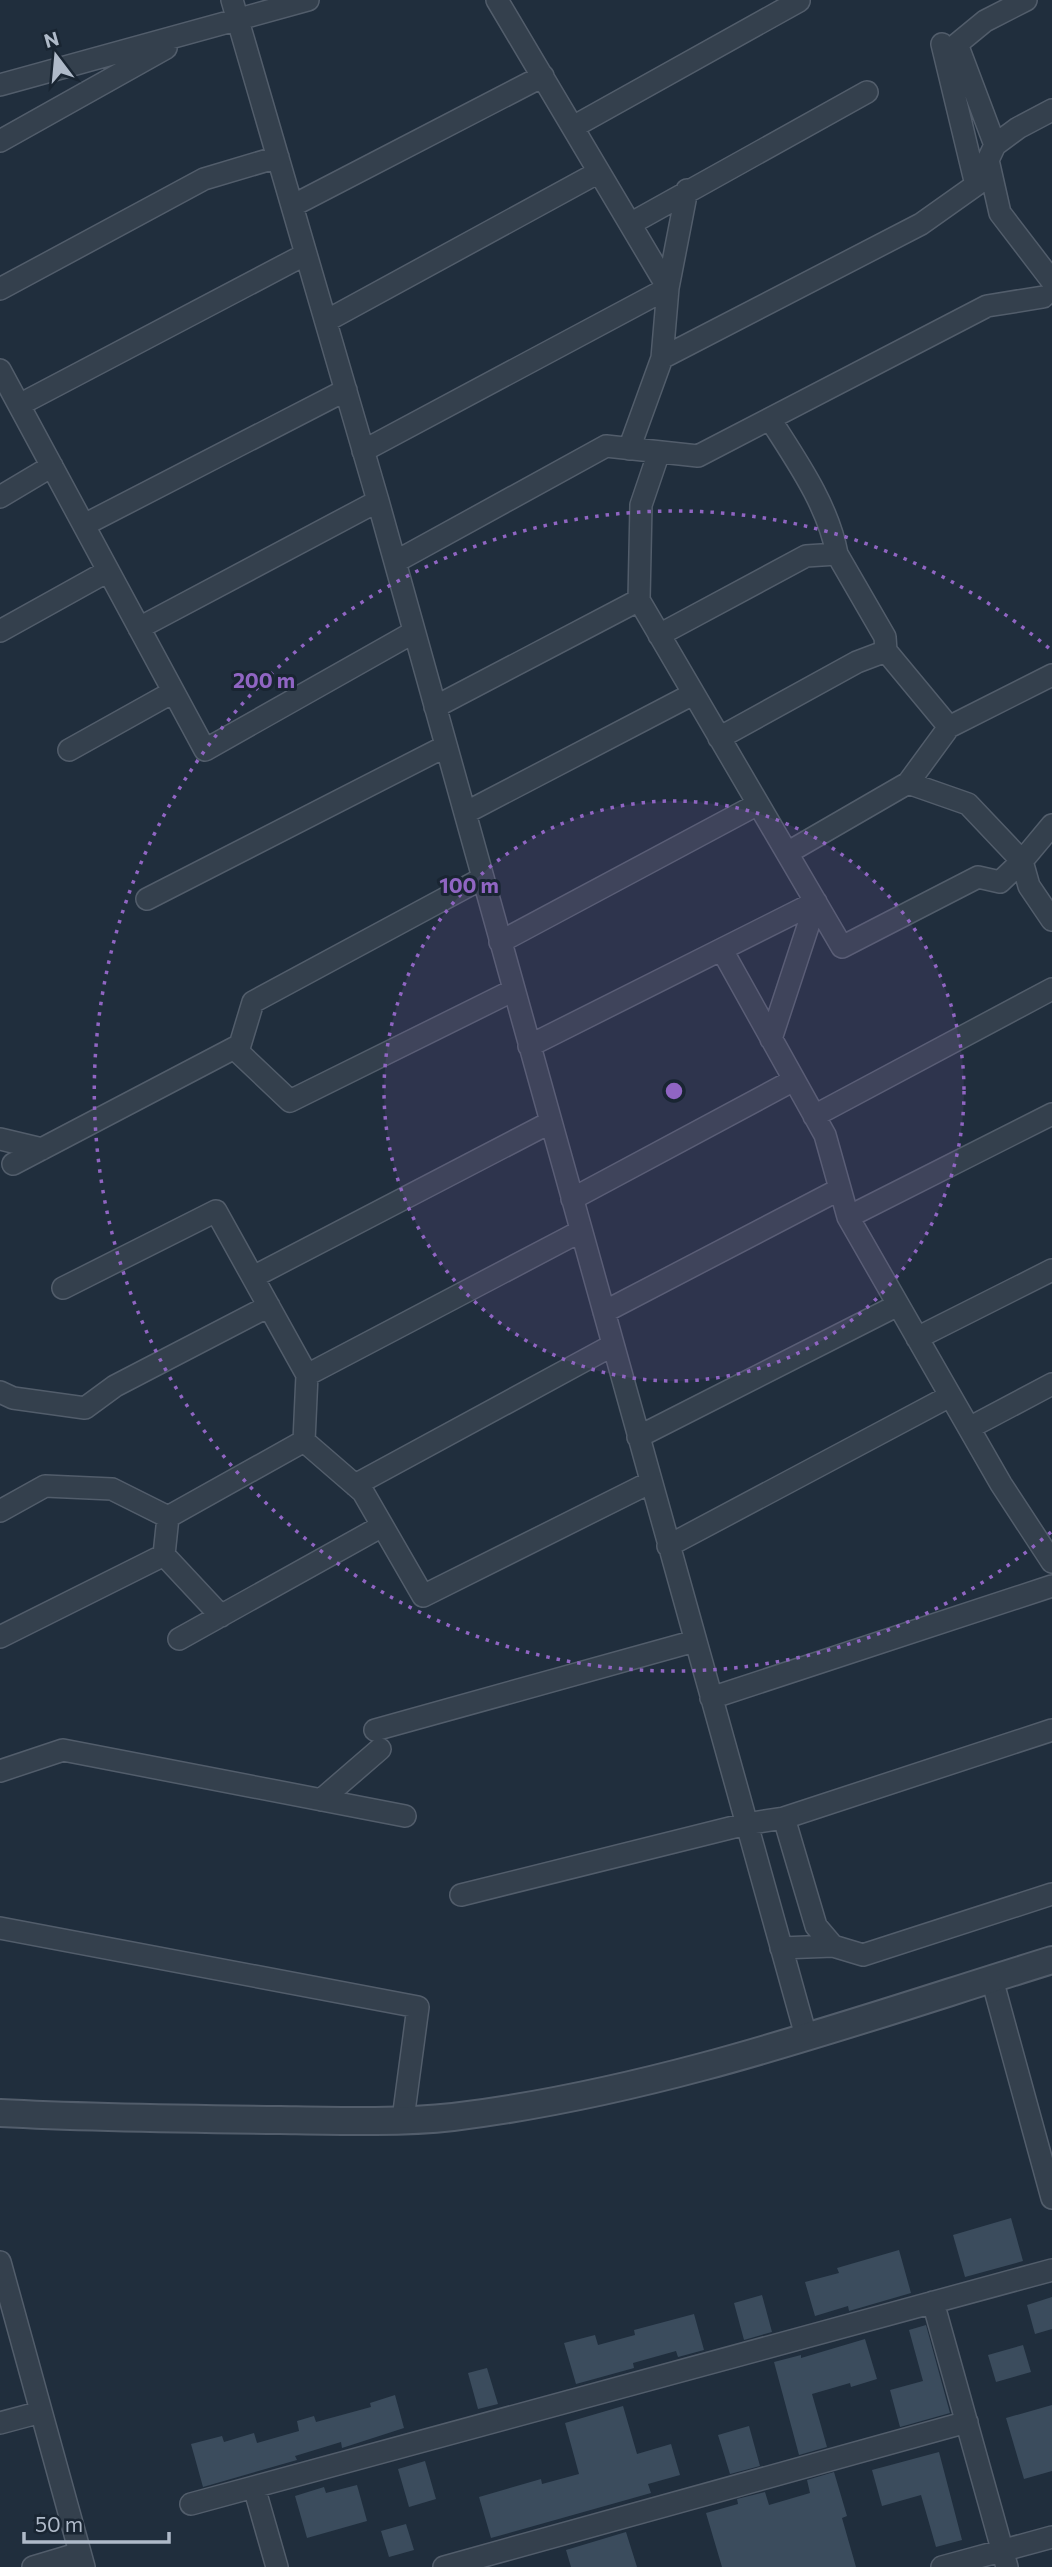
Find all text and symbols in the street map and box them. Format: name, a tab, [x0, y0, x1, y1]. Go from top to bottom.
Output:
north arrow	[21, 21, 91, 91]
text: N	[41, 26, 61, 52]
text: 200 m	[233, 667, 295, 692]
text: 100 m	[439, 872, 499, 897]
centre of rings	[662, 1079, 686, 1103]
scale bar	[24, 2500, 170, 2544]
text: 50 m	[35, 2511, 83, 2536]

